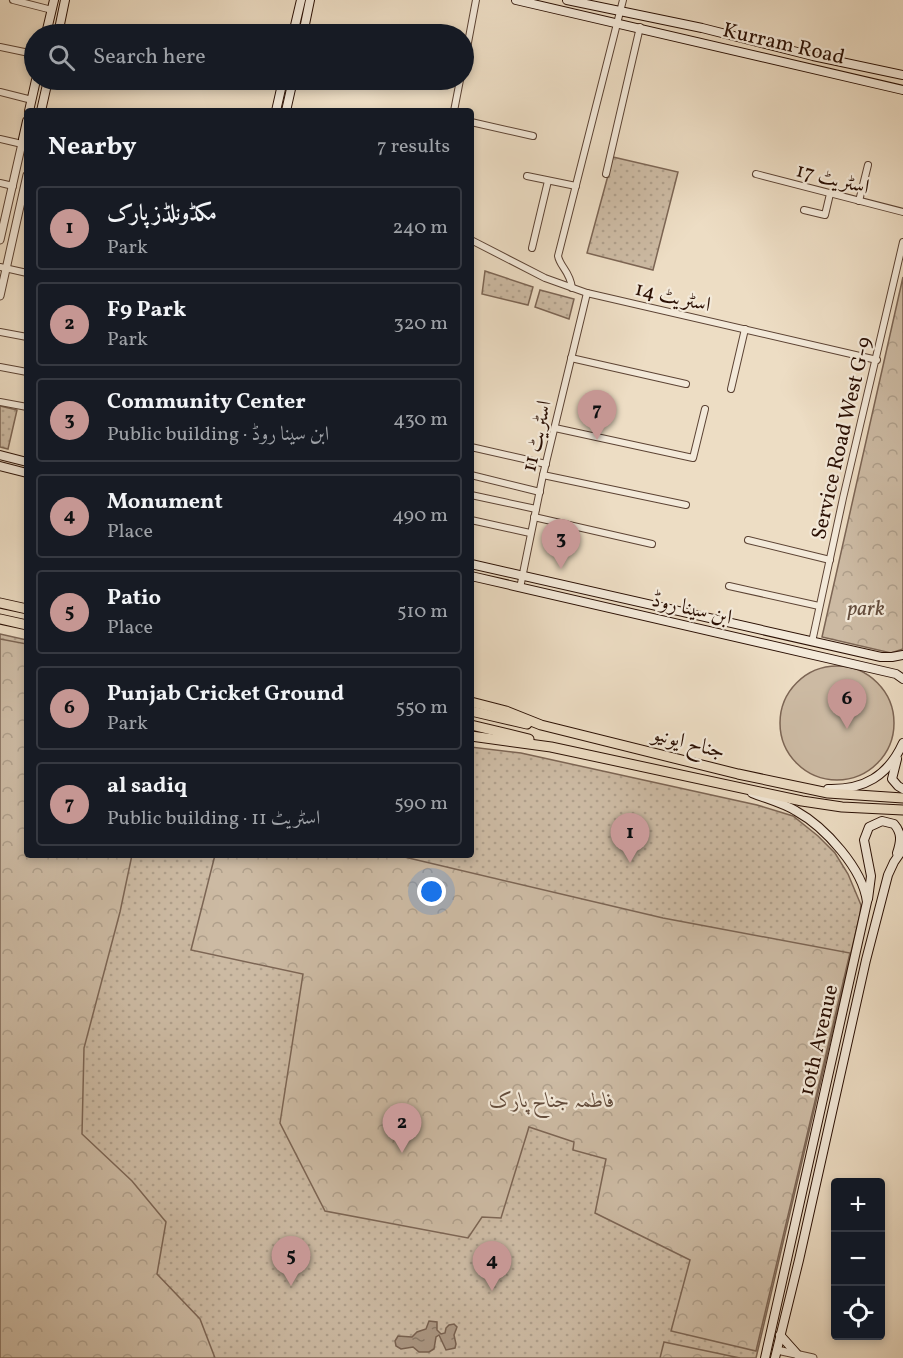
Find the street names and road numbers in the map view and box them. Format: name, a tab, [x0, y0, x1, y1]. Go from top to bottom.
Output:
street label: Kurram Road	[720, 16, 848, 73]
street label: اسٹریٹ 17	[793, 156, 872, 203]
street label: اسٹریٹ 14	[632, 275, 713, 320]
street label: Service Road West G-9	[805, 334, 880, 543]
street label: اسٹریٹ 11	[515, 398, 560, 475]
street label: ابن سینا روڈ	[649, 586, 735, 633]
street label: جناح ایونیو	[646, 719, 728, 770]
street label: 10th Avenue	[793, 982, 846, 1099]

